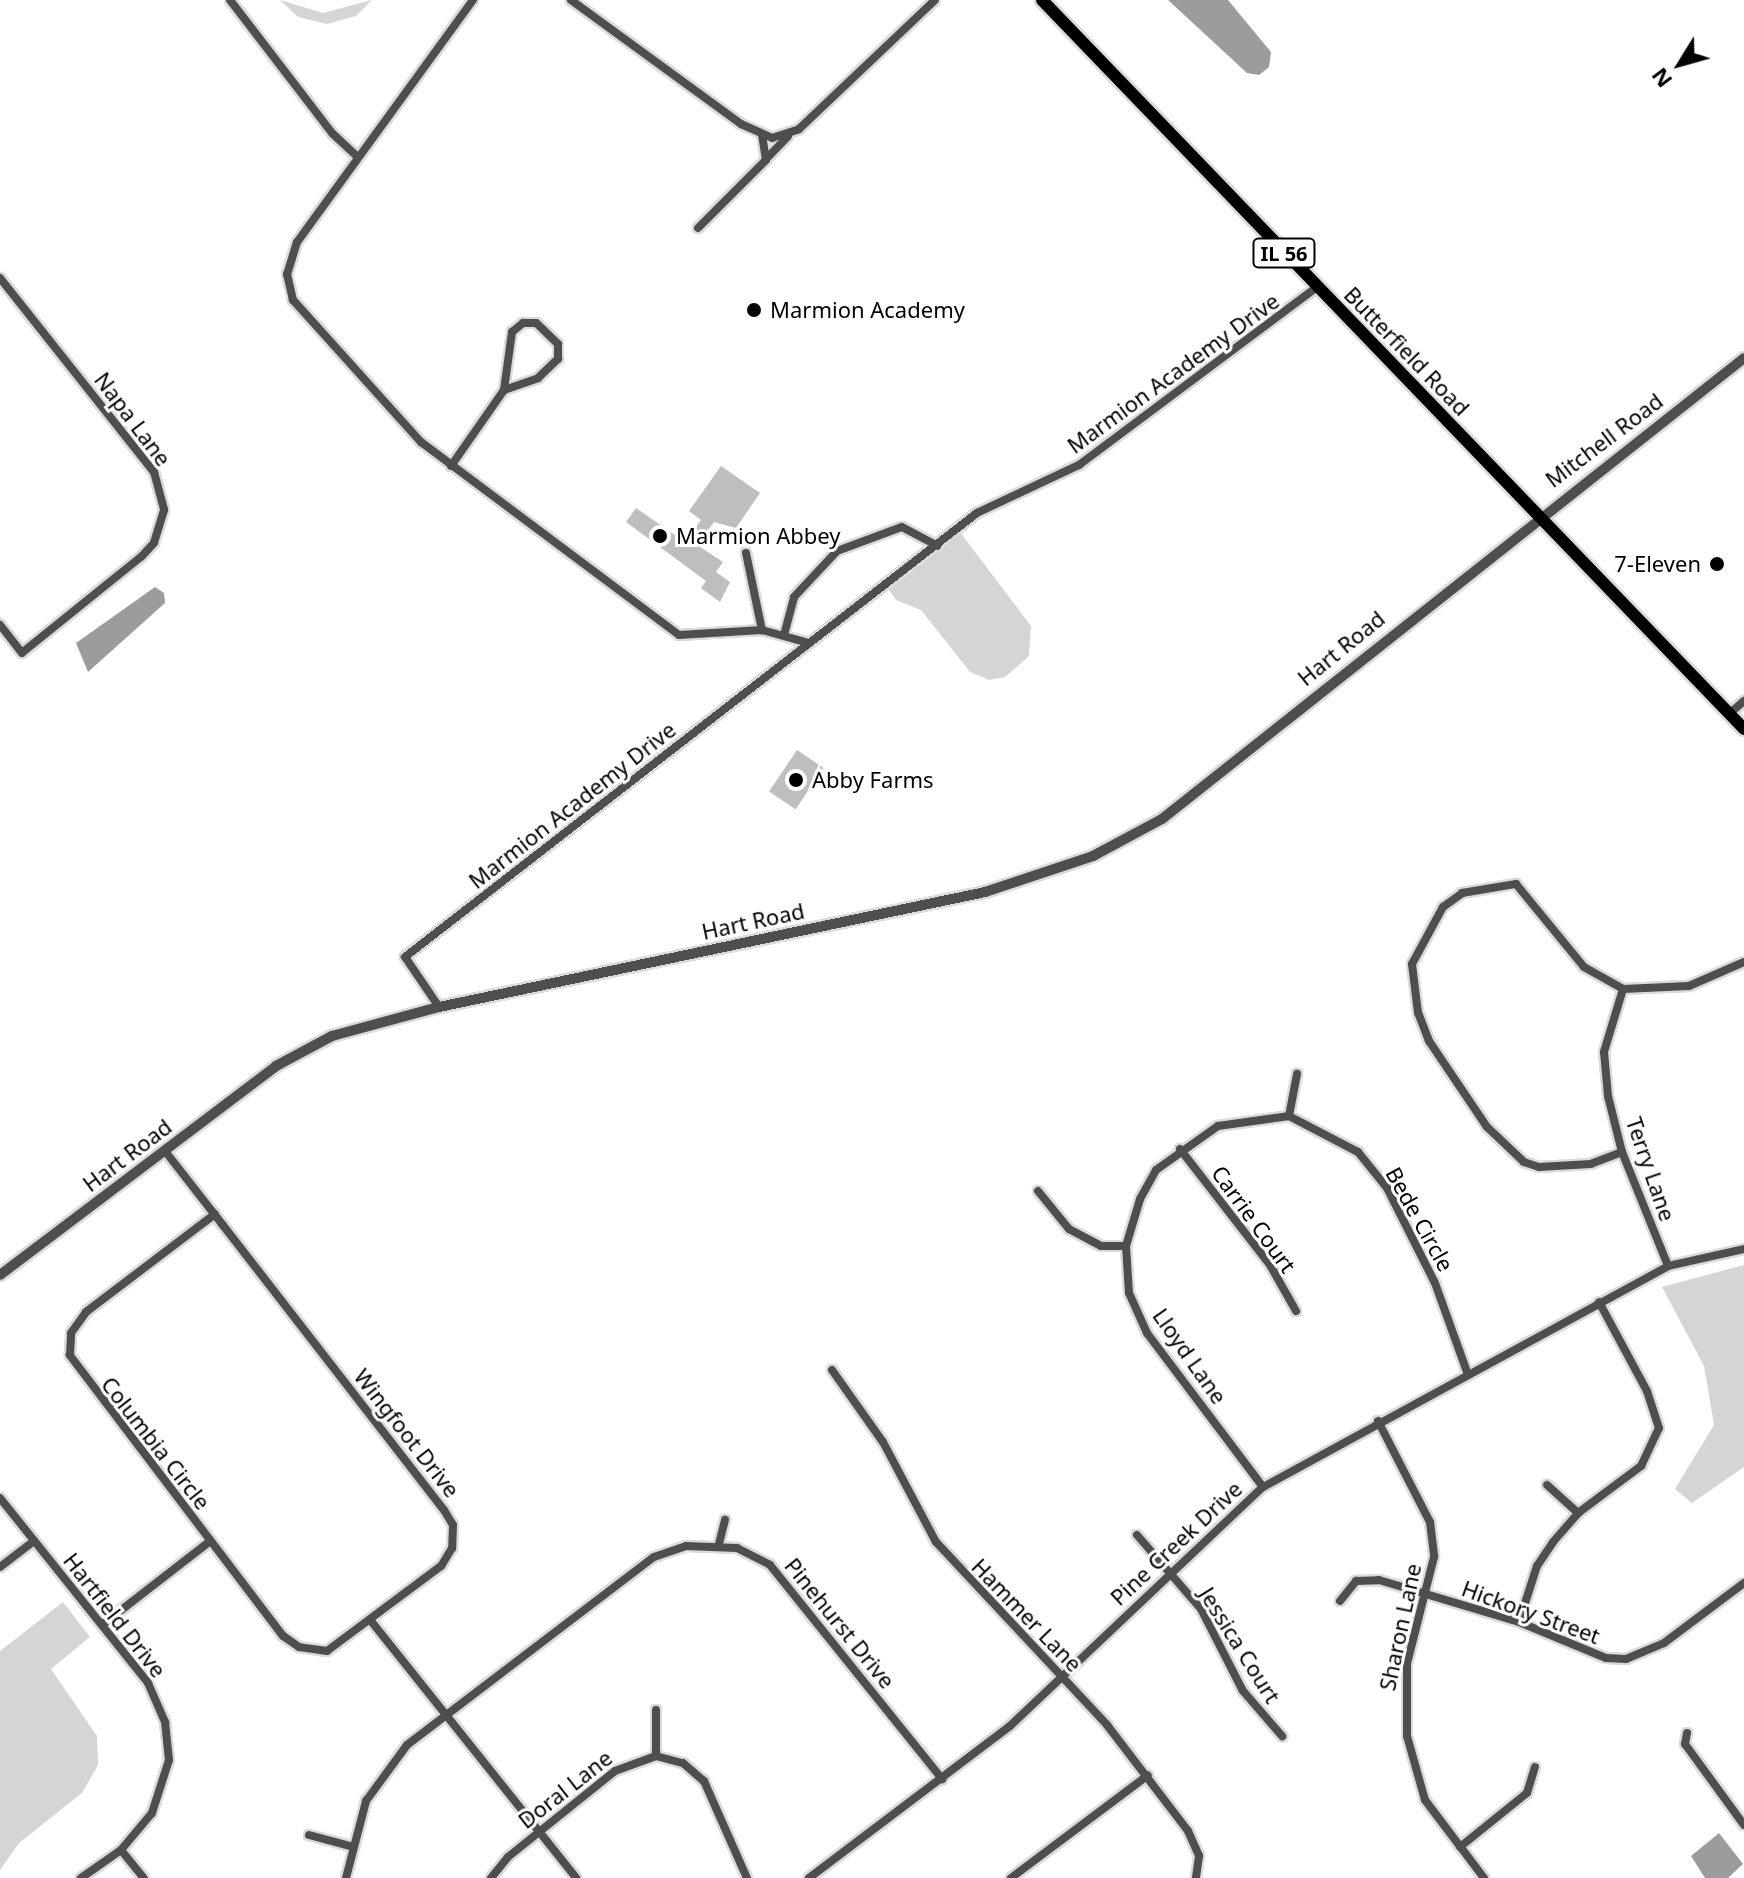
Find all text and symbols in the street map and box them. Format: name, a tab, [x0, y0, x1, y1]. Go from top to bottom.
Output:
north arrow	[1640, 24, 1720, 104]
text: N	[1643, 62, 1678, 95]
road number: IL 56	[1252, 237, 1316, 269]
street label: Butterfield Road	[1339, 281, 1475, 421]
street label: Marmion Academy Drive	[1062, 287, 1284, 459]
place label: Marmion Academy	[770, 297, 965, 323]
marker: Marmion Academy	[745, 301, 763, 319]
street label: Napa Lane	[89, 367, 177, 471]
street label: Mitchell Road	[1540, 387, 1668, 493]
place label: Marmion Abbey	[676, 523, 841, 549]
marker: Marmion Abbey	[651, 527, 669, 545]
place label: 7-Eleven	[1614, 551, 1701, 577]
marker: 7-Eleven	[1708, 555, 1726, 573]
street label: Hart Road	[1292, 605, 1390, 691]
street label: Marmion Academy Drive	[463, 716, 681, 894]
place label: Abby Farms	[812, 767, 934, 793]
marker: Abby Farms	[787, 771, 805, 789]
street label: Hart Road	[699, 897, 807, 945]
street label: Hart Road	[77, 1113, 177, 1197]
street label: Terry Lane	[1621, 1114, 1681, 1224]
street label: Carrie Court	[1206, 1160, 1302, 1278]
street label: Bede Circle	[1381, 1162, 1459, 1276]
street label: Lloyd Lane	[1148, 1303, 1232, 1409]
street label: Wingfoot Drive	[349, 1364, 465, 1502]
street label: Columbia Circle	[96, 1371, 216, 1515]
street label: Pine Creek Drive	[1105, 1475, 1247, 1611]
street label: Hartfield Drive	[58, 1548, 172, 1682]
street label: Pinehurst Drive	[779, 1553, 901, 1693]
street label: Hammer Lane	[966, 1553, 1088, 1677]
street label: Sharon Lane	[1374, 1561, 1426, 1693]
street label: Hickory Street	[1458, 1575, 1604, 1649]
street label: Jessica Court	[1194, 1582, 1286, 1708]
street label: Doral Lane	[513, 1744, 617, 1834]

